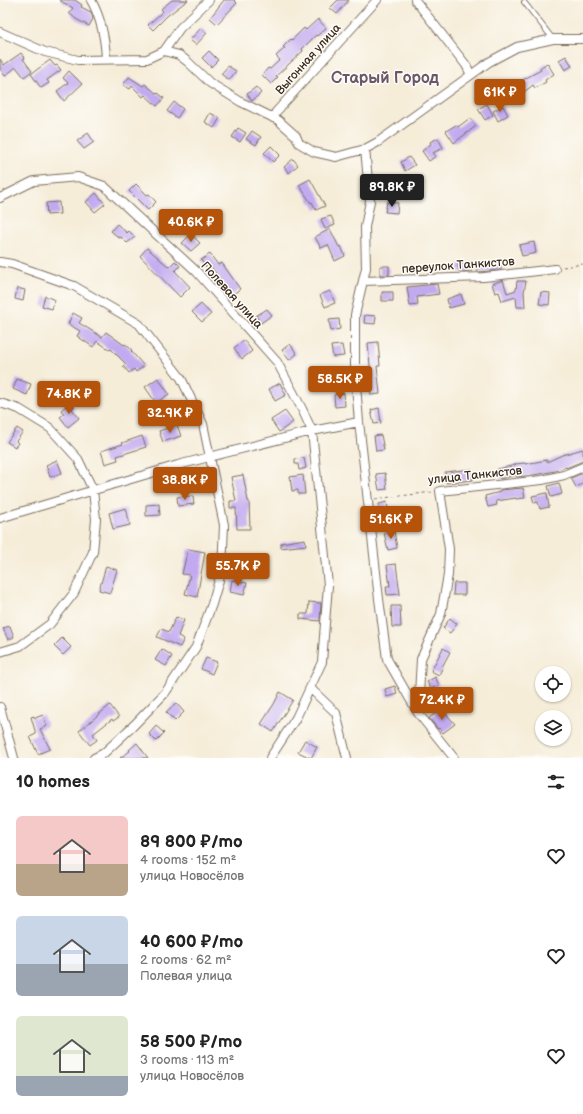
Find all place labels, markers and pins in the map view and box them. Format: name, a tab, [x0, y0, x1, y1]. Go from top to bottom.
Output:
pin: 61K ₽	[472, 79, 528, 113]
pin: 89.8K ₽	[355, 174, 429, 208]
pin: 40.6K ₽	[154, 209, 228, 243]
pin: 58.5K ₽	[303, 366, 377, 400]
pin: 74.8K ₽	[32, 381, 106, 415]
pin: 32.9K ₽	[133, 400, 207, 434]
pin: 38.8K ₽	[148, 467, 222, 501]
pin: 51.6K ₽	[354, 506, 428, 540]
pin: 55.7K ₽	[201, 553, 275, 587]
pin: 72.4K ₽	[405, 687, 479, 721]

